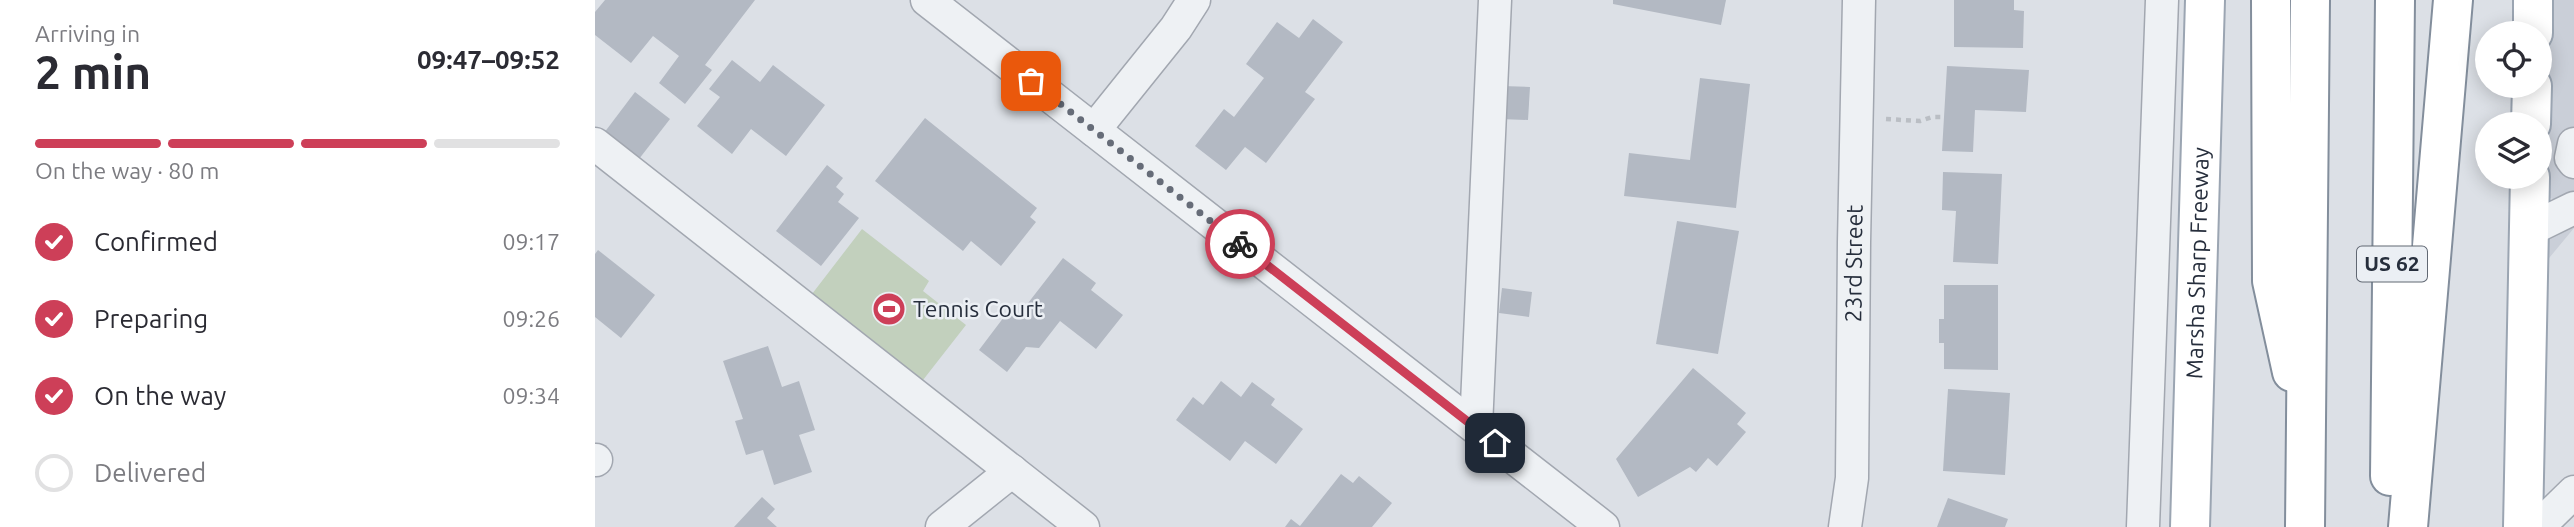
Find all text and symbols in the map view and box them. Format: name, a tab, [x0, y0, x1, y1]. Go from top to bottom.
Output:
text: Arriving in	[35, 21, 140, 46]
map controls	[2475, 21, 2552, 189]
button: locate	[2475, 21, 2552, 98]
text: 09:47–09:52	[417, 45, 560, 74]
text: 2 min	[35, 46, 151, 98]
pin	[1001, 51, 1061, 111]
icon: bag	[1012, 62, 1050, 100]
button: layers	[2475, 112, 2552, 189]
street label: Marsha Sharp Freeway	[2181, 147, 2213, 379]
text: On the way · 80 m	[35, 158, 219, 183]
street label: 23rd Street	[1840, 204, 1867, 322]
courier	[1205, 209, 1275, 279]
icon: check	[35, 223, 73, 261]
icon: bike	[1221, 225, 1259, 263]
text: Confirmed	[94, 227, 218, 256]
text: 09:17	[502, 229, 560, 254]
road number: US 62	[2357, 246, 2427, 282]
sports icon: Tennis Court	[870, 290, 908, 328]
place label: Tennis Court	[913, 296, 1043, 321]
icon: check	[35, 300, 73, 338]
text: Preparing	[94, 304, 208, 333]
text: 09:26	[502, 306, 560, 331]
icon: check	[35, 377, 73, 415]
text: On the way	[94, 381, 226, 410]
text: 09:34	[502, 383, 560, 408]
pin	[1465, 413, 1525, 473]
icon: home	[1476, 424, 1514, 462]
text: Delivered	[94, 458, 206, 487]

